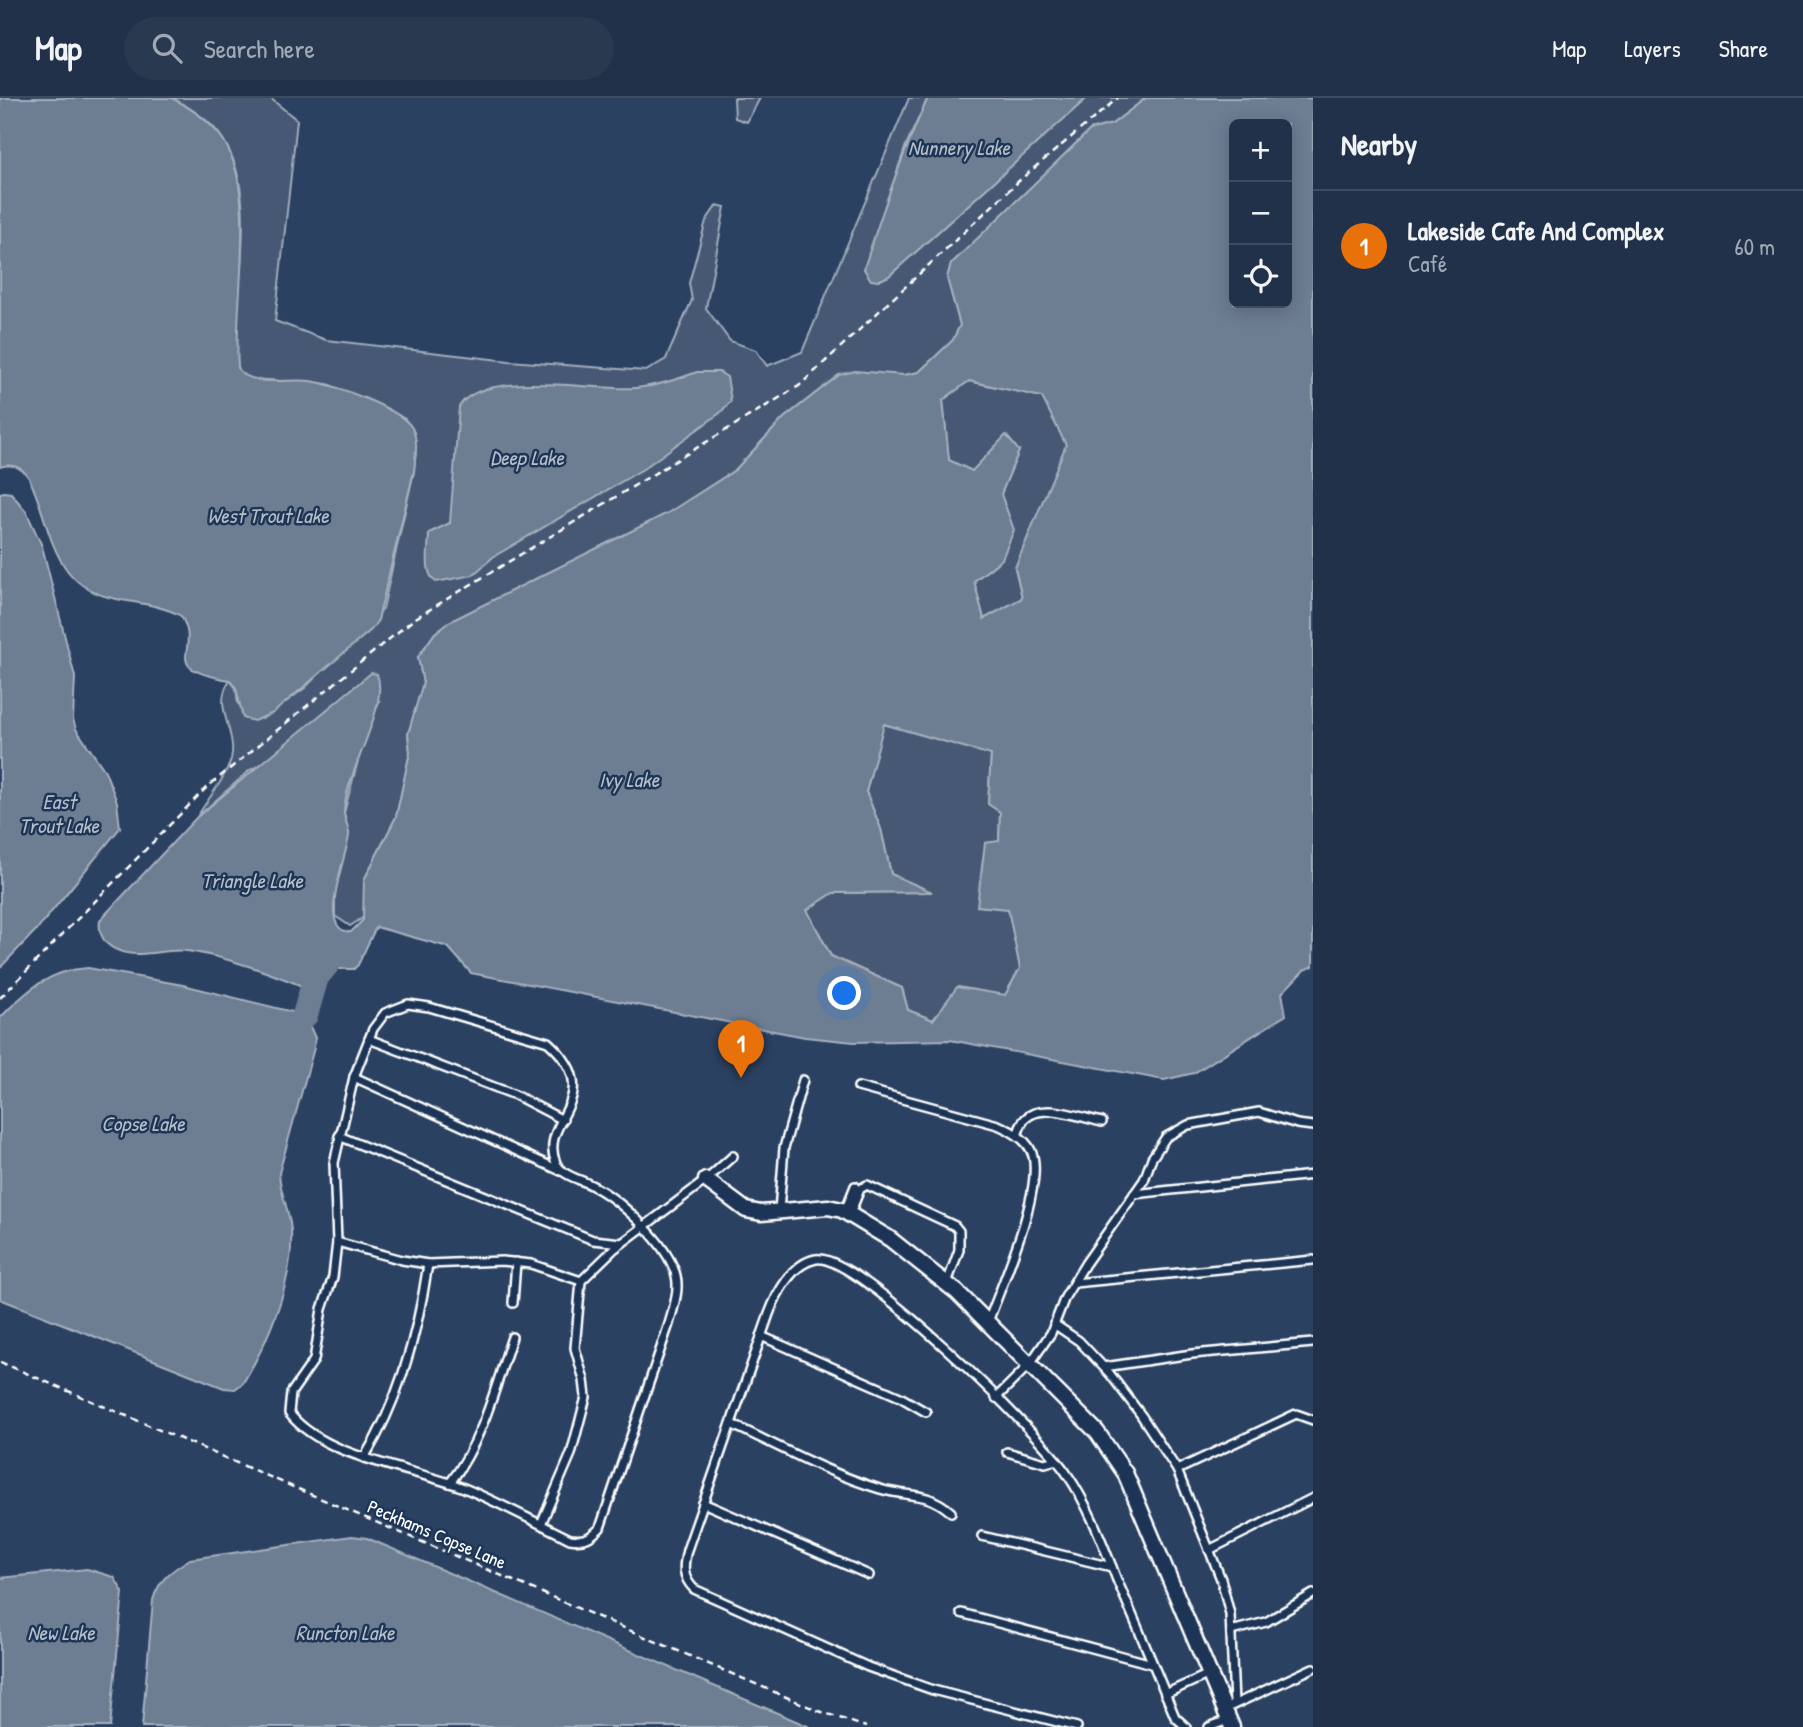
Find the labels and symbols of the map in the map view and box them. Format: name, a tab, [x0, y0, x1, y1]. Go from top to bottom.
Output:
water label: Nunnery Lake	[908, 133, 1012, 162]
water label: Deep Lake	[490, 443, 565, 472]
water label: West Trout Lake	[207, 501, 330, 530]
water label: Ivy Lake	[599, 765, 661, 794]
water label: East Trout Lake	[19, 787, 101, 840]
water label: Triangle Lake	[201, 866, 304, 895]
your location	[827, 976, 861, 1010]
pin: 1	[718, 1020, 764, 1078]
water label: Copse Lake	[101, 1109, 186, 1138]
street label: Peckhams Copse Lane	[364, 1493, 511, 1575]
water label: New Lake	[27, 1618, 96, 1647]
water label: Runcton Lake	[296, 1618, 396, 1647]

